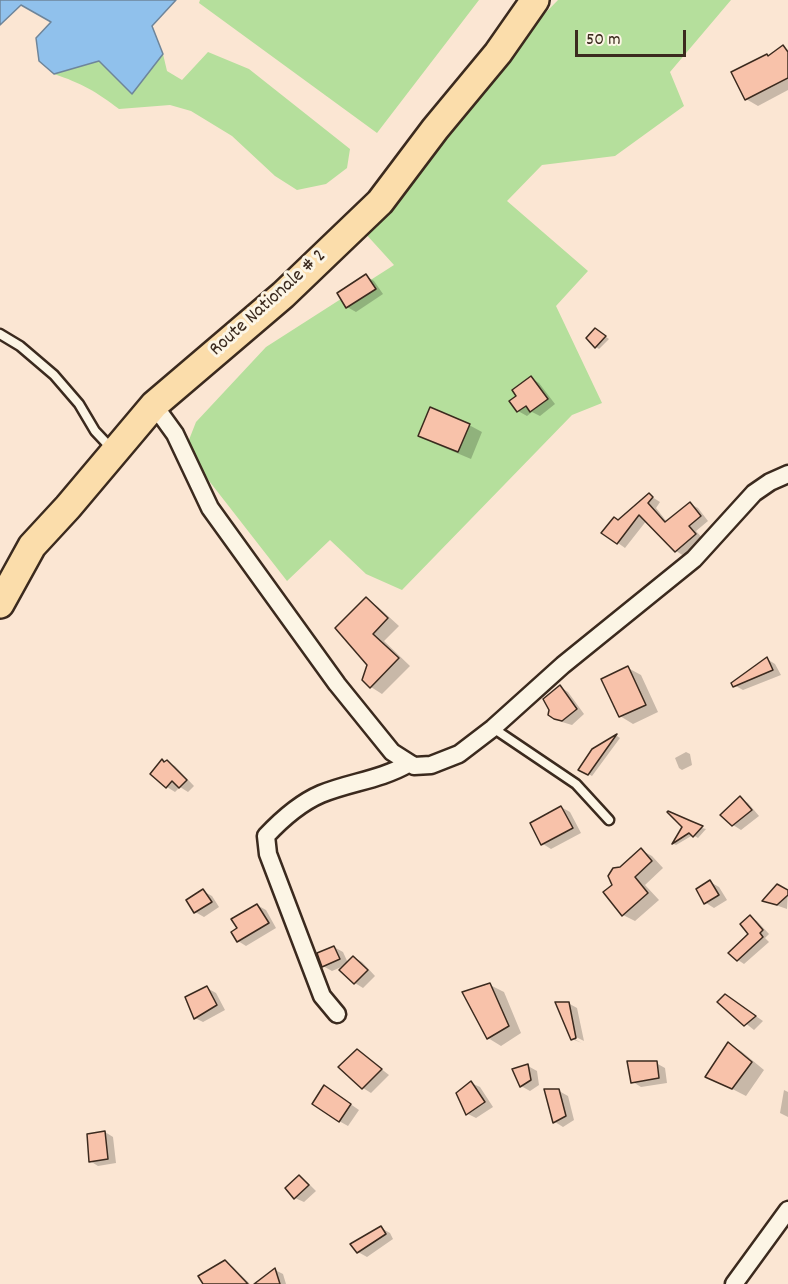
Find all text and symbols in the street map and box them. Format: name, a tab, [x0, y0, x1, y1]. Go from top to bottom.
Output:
scale bar	[578, 18, 689, 56]
text: 50 m	[586, 28, 621, 53]
street label: Route Nationale # 2	[206, 245, 332, 363]

